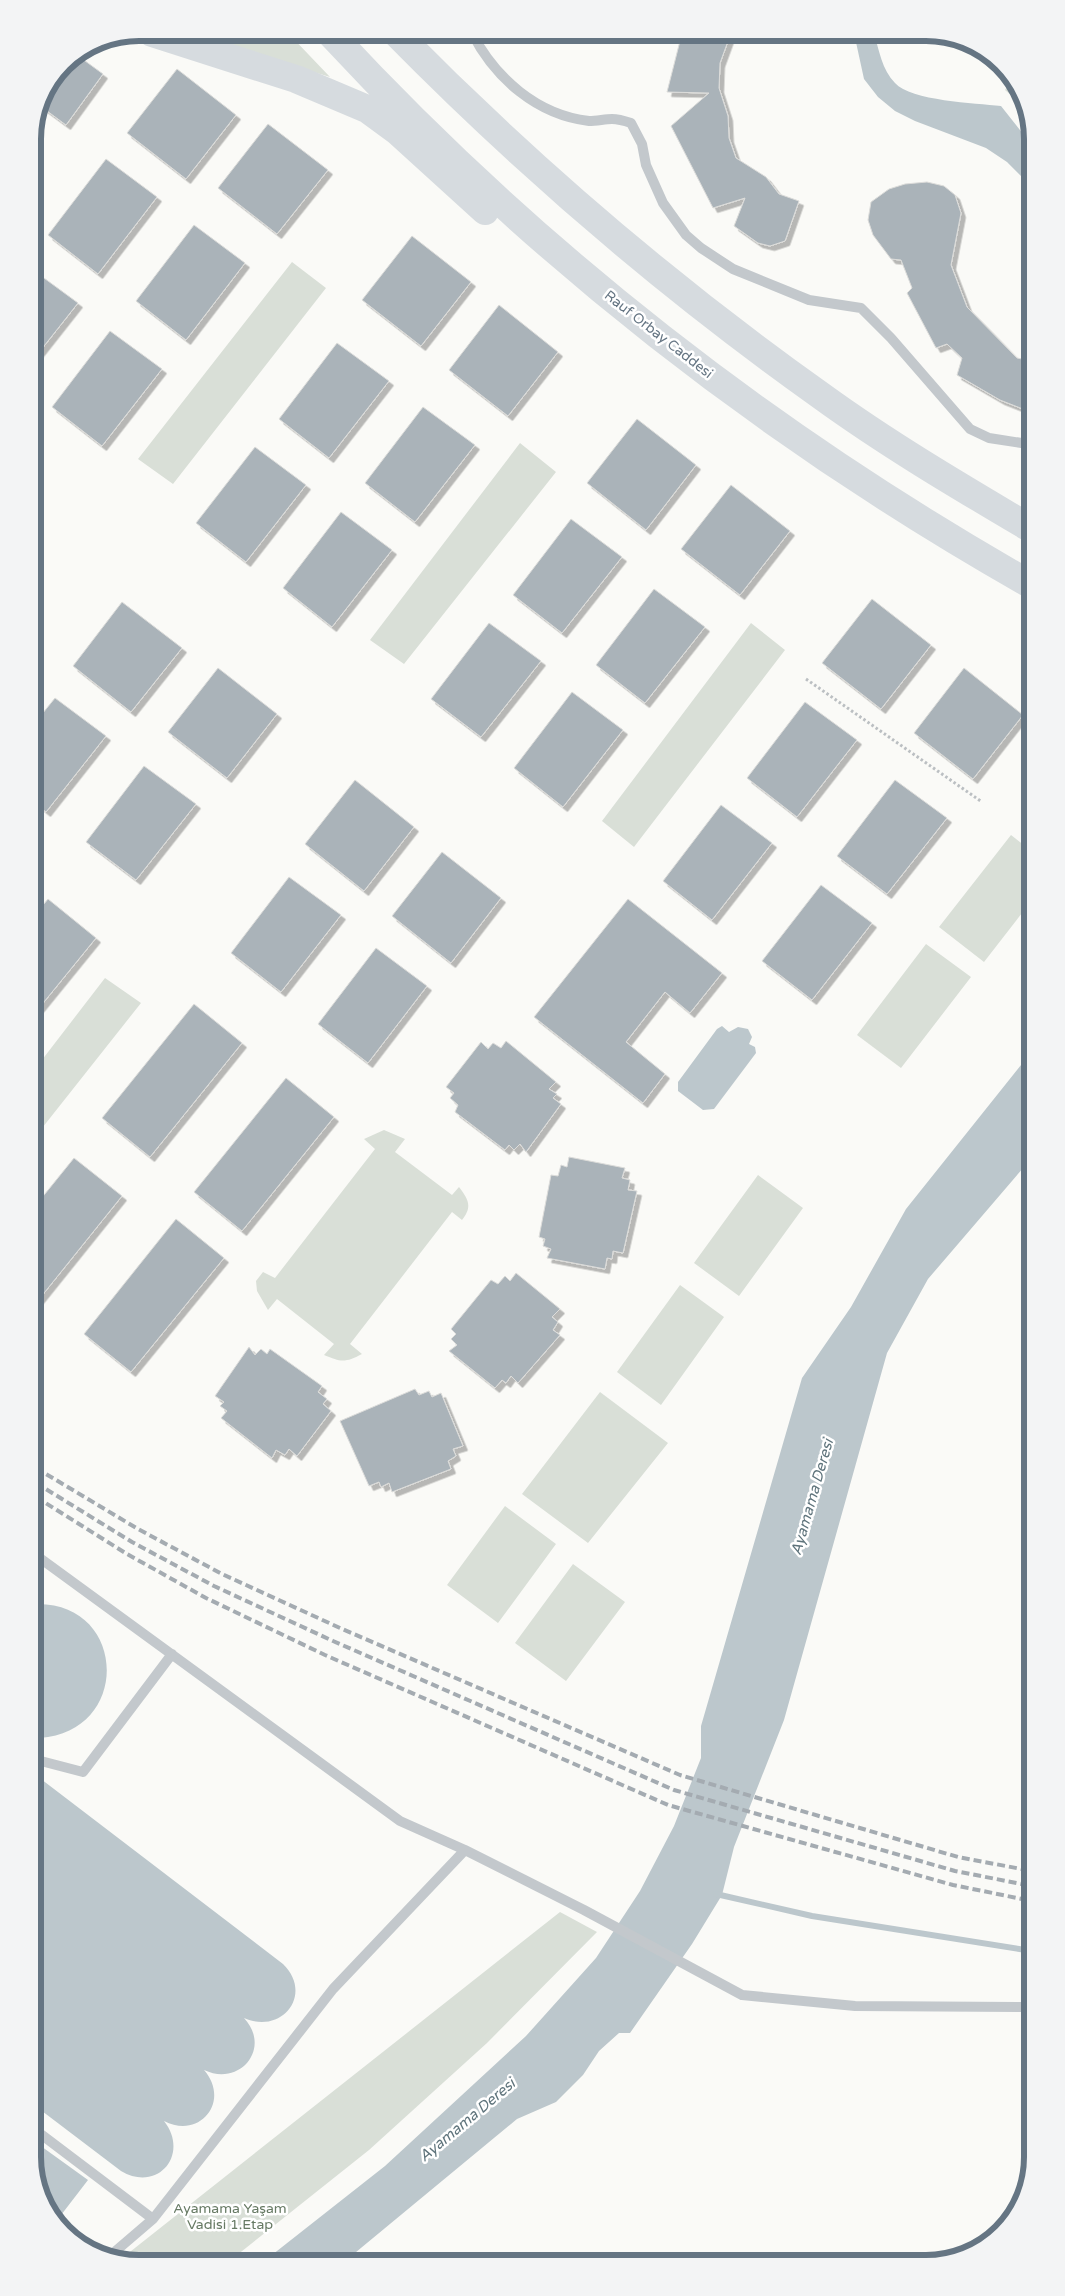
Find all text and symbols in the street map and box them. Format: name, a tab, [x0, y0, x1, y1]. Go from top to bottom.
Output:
street label: Rauf Orbay Caddesi	[601, 287, 716, 382]
water label: Ayamama Deresi	[787, 1435, 838, 1557]
water label: Ayamama Deresi	[415, 2073, 520, 2165]
park label: Ayamama Yaşam Vadisi 1.Etap	[173, 2200, 287, 2233]

